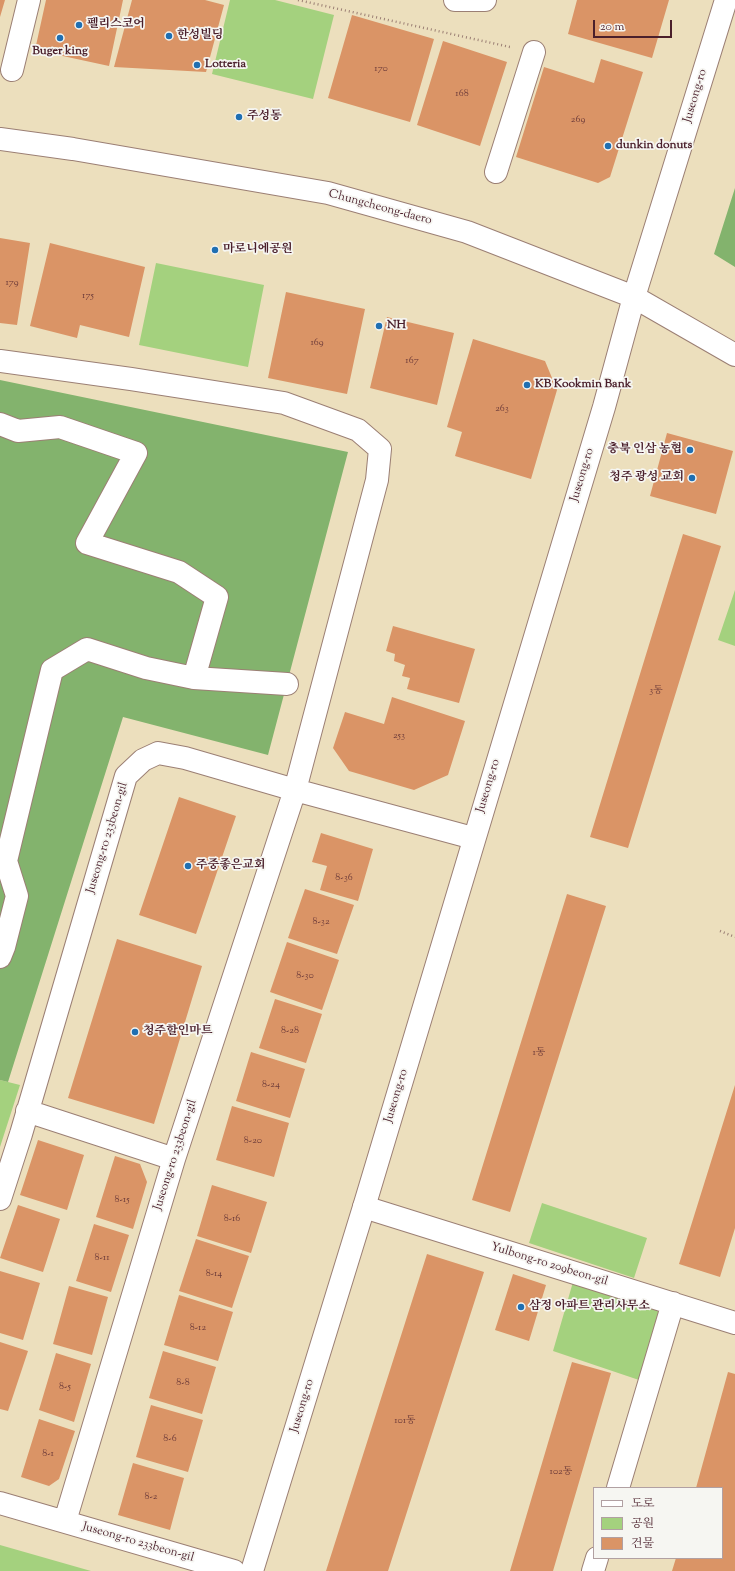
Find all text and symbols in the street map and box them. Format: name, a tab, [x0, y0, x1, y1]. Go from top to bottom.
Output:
scale bar	[595, 12, 674, 38]
place label: 펠리스코어	[87, 18, 145, 32]
text: 20 m	[600, 18, 624, 36]
marker: 펠리스코어	[74, 20, 84, 30]
place label: 한성빌딩	[177, 29, 223, 43]
marker: 한성빌딩	[164, 31, 174, 41]
marker: Buger king	[55, 33, 65, 43]
place label: Buger king	[32, 45, 88, 59]
place label: Lotteria	[205, 58, 246, 72]
marker: Lotteria	[192, 60, 202, 70]
house number: 170	[374, 63, 388, 75]
street label: Juseong-ro	[681, 68, 711, 124]
house number: 168	[455, 88, 469, 100]
place label: 주성동	[247, 110, 282, 124]
marker: 주성동	[234, 112, 244, 122]
house number: 269	[571, 114, 585, 126]
place label: dunkin donuts	[616, 139, 692, 153]
marker: dunkin donuts	[603, 141, 613, 151]
street label: Chungcheong-daero	[327, 187, 433, 229]
place label: 마로니에공원	[223, 243, 293, 257]
marker: 마로니에공원	[210, 245, 220, 255]
house number: 179	[5, 277, 19, 289]
house number: 175	[82, 290, 94, 302]
place label: NH	[387, 319, 406, 333]
marker: NH	[374, 321, 384, 331]
house number: 169	[310, 337, 324, 349]
house number: 167	[405, 355, 419, 367]
place label: KB Kookmin Bank	[535, 378, 631, 392]
marker: KB Kookmin Bank	[522, 380, 532, 390]
house number: 263	[495, 403, 509, 415]
place label: 충북 인삼 농협	[607, 443, 682, 457]
marker: 충북 인삼 농협	[685, 445, 695, 455]
street label: Juseong-ro	[568, 447, 598, 503]
place label: 청주 광성 교회	[609, 471, 684, 485]
marker: 청주 광성 교회	[687, 473, 697, 483]
house number: 3동	[649, 685, 663, 697]
house number: 253	[393, 730, 405, 742]
street label: Juseong-ro	[474, 758, 504, 814]
street label: Juseong-ro 233beon-gil	[84, 781, 132, 895]
place label: 주중좋은교회	[196, 859, 266, 873]
marker: 주중좋은교회	[183, 861, 193, 871]
house number: 8-36	[335, 872, 353, 884]
house number: 8-32	[312, 916, 330, 928]
house number: 8-30	[296, 970, 314, 982]
place label: 청주할인마트	[143, 1025, 213, 1039]
house number: 8-28	[281, 1025, 299, 1037]
marker: 청주할인마트	[130, 1027, 140, 1037]
house number: 1동	[532, 1047, 546, 1059]
street label: Juseong-ro	[382, 1068, 412, 1124]
house number: 8-24	[262, 1079, 280, 1091]
street label: Juseong-ro 233beon-gil	[151, 1098, 201, 1212]
house number: 8-20	[244, 1135, 262, 1147]
house number: 8-15	[114, 1194, 130, 1206]
house number: 8-16	[224, 1213, 240, 1225]
street label: Yulbong-ro 209beon-gil	[489, 1240, 609, 1290]
house number: 8-11	[94, 1252, 110, 1264]
house number: 8-14	[206, 1268, 222, 1280]
place label: 삼정 아파트 관리사무소	[529, 1300, 650, 1314]
marker: 삼정 아파트 관리사무소	[516, 1302, 526, 1312]
house number: 8-12	[190, 1322, 206, 1334]
house number: 8-8	[176, 1377, 190, 1389]
street label: Juseong-ro	[288, 1378, 318, 1434]
house number: 8-5	[59, 1381, 71, 1393]
house number: 101동	[394, 1415, 416, 1427]
house number: 8-6	[163, 1433, 177, 1445]
house number: 8-1	[42, 1448, 54, 1460]
house number: 102동	[550, 1466, 572, 1478]
legend	[593, 1487, 723, 1559]
house number: 8-2	[145, 1491, 157, 1503]
text: 도로	[631, 1495, 654, 1513]
text: 공원	[631, 1515, 654, 1533]
street label: Juseong-ro 233beon-gil	[81, 1520, 195, 1566]
text: 건물	[631, 1535, 654, 1553]

